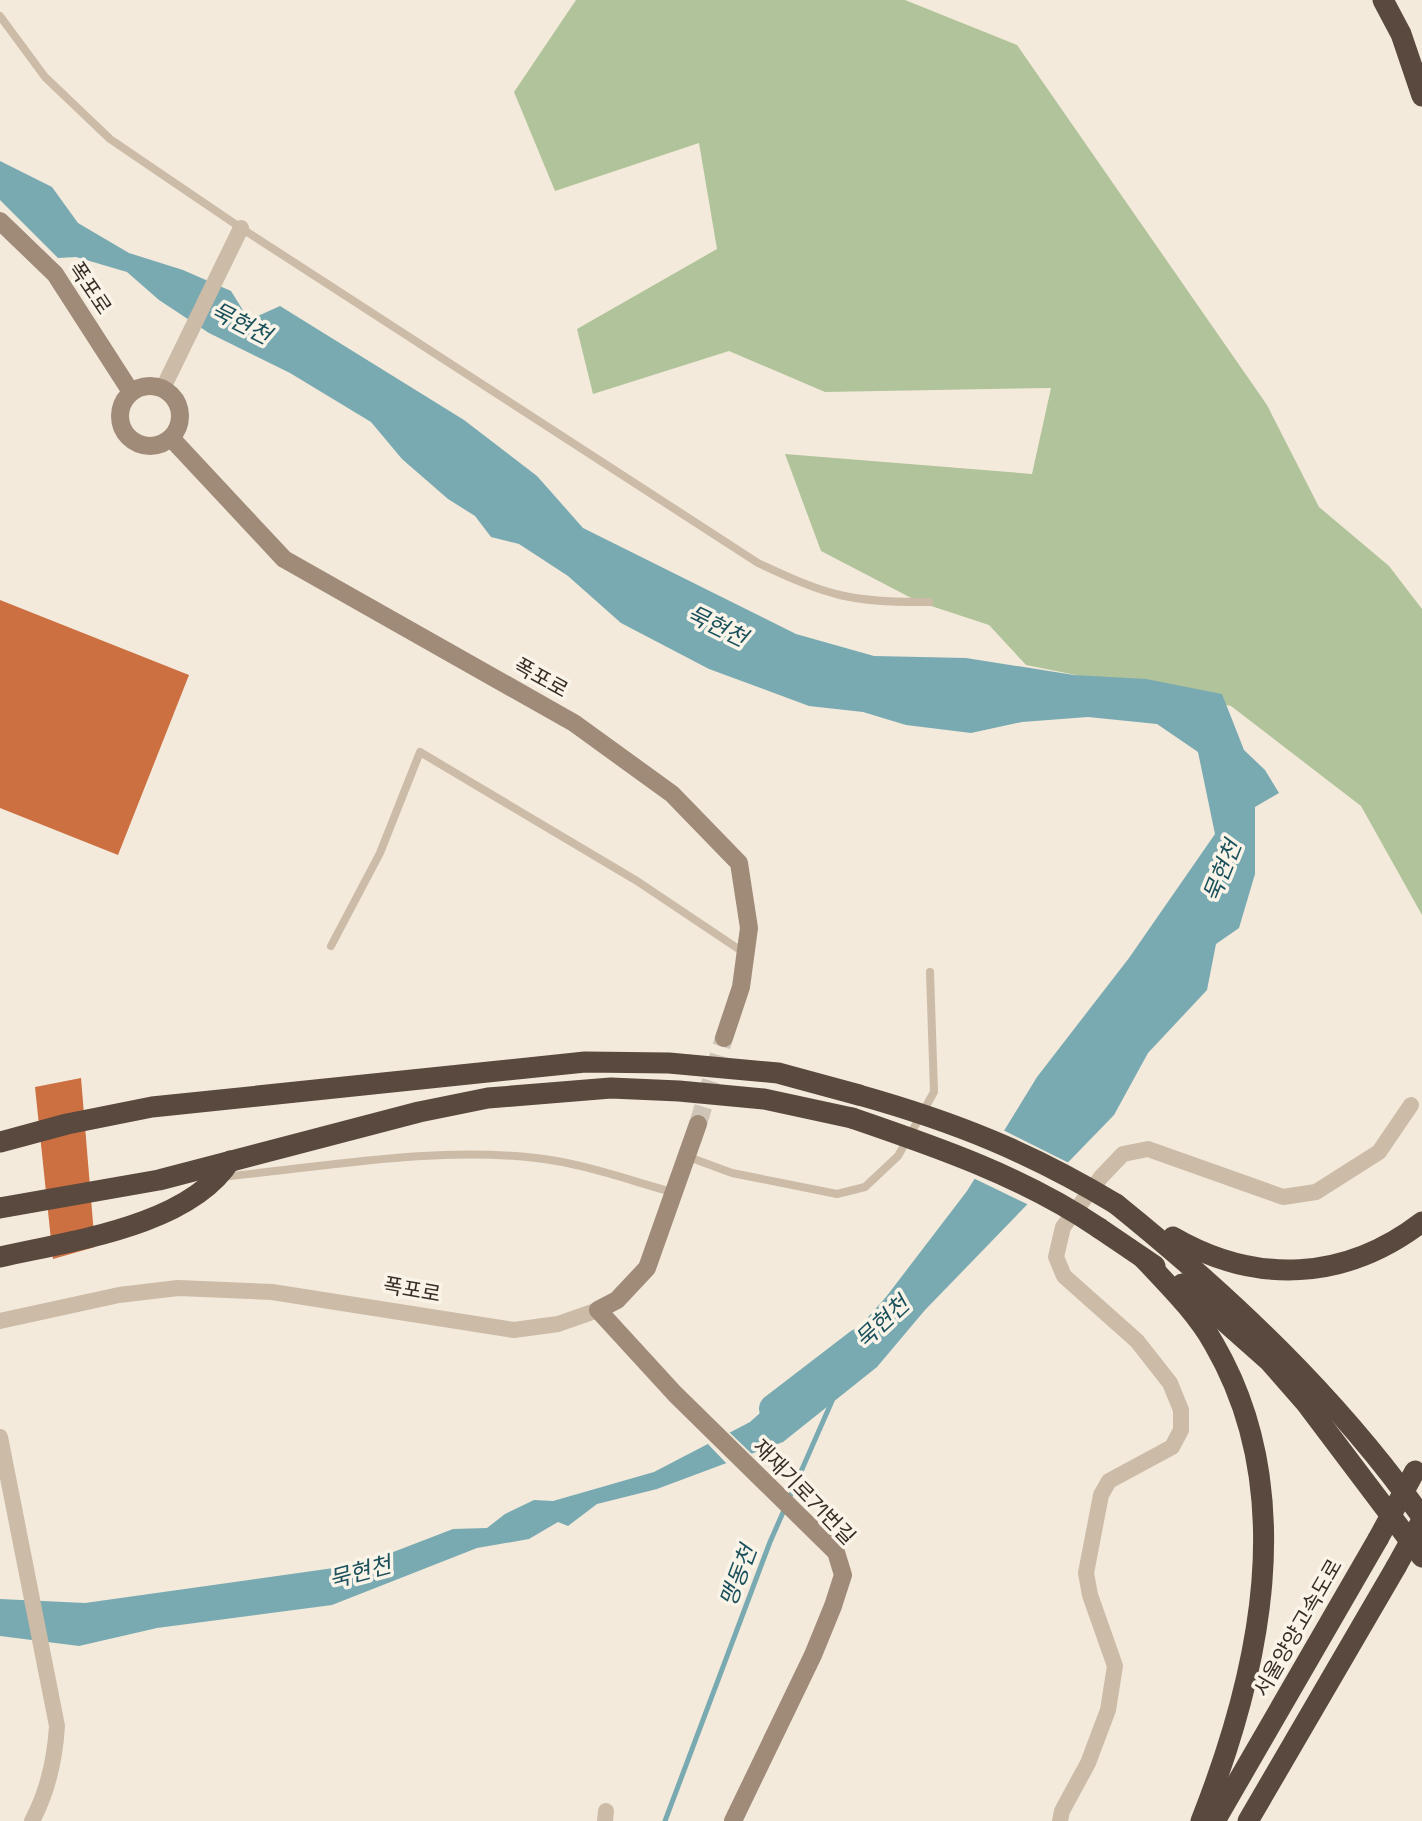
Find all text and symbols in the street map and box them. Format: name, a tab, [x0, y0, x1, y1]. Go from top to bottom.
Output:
street label: 폭포로	[63, 256, 118, 319]
water label: 묵현천	[206, 295, 279, 352]
water label: 묵현천	[682, 599, 755, 655]
street label: 폭포로	[509, 652, 573, 703]
water label: 묵현천	[1196, 833, 1249, 906]
street label: 폭포로	[381, 1271, 443, 1308]
water label: 묵현천	[849, 1287, 918, 1355]
street label: 재재기로71번길	[747, 1433, 861, 1550]
water label: 맹동천	[713, 1538, 764, 1611]
water label: 묵현천	[325, 1549, 397, 1595]
street label: 서울양양고속도로	[1247, 1554, 1348, 1701]

